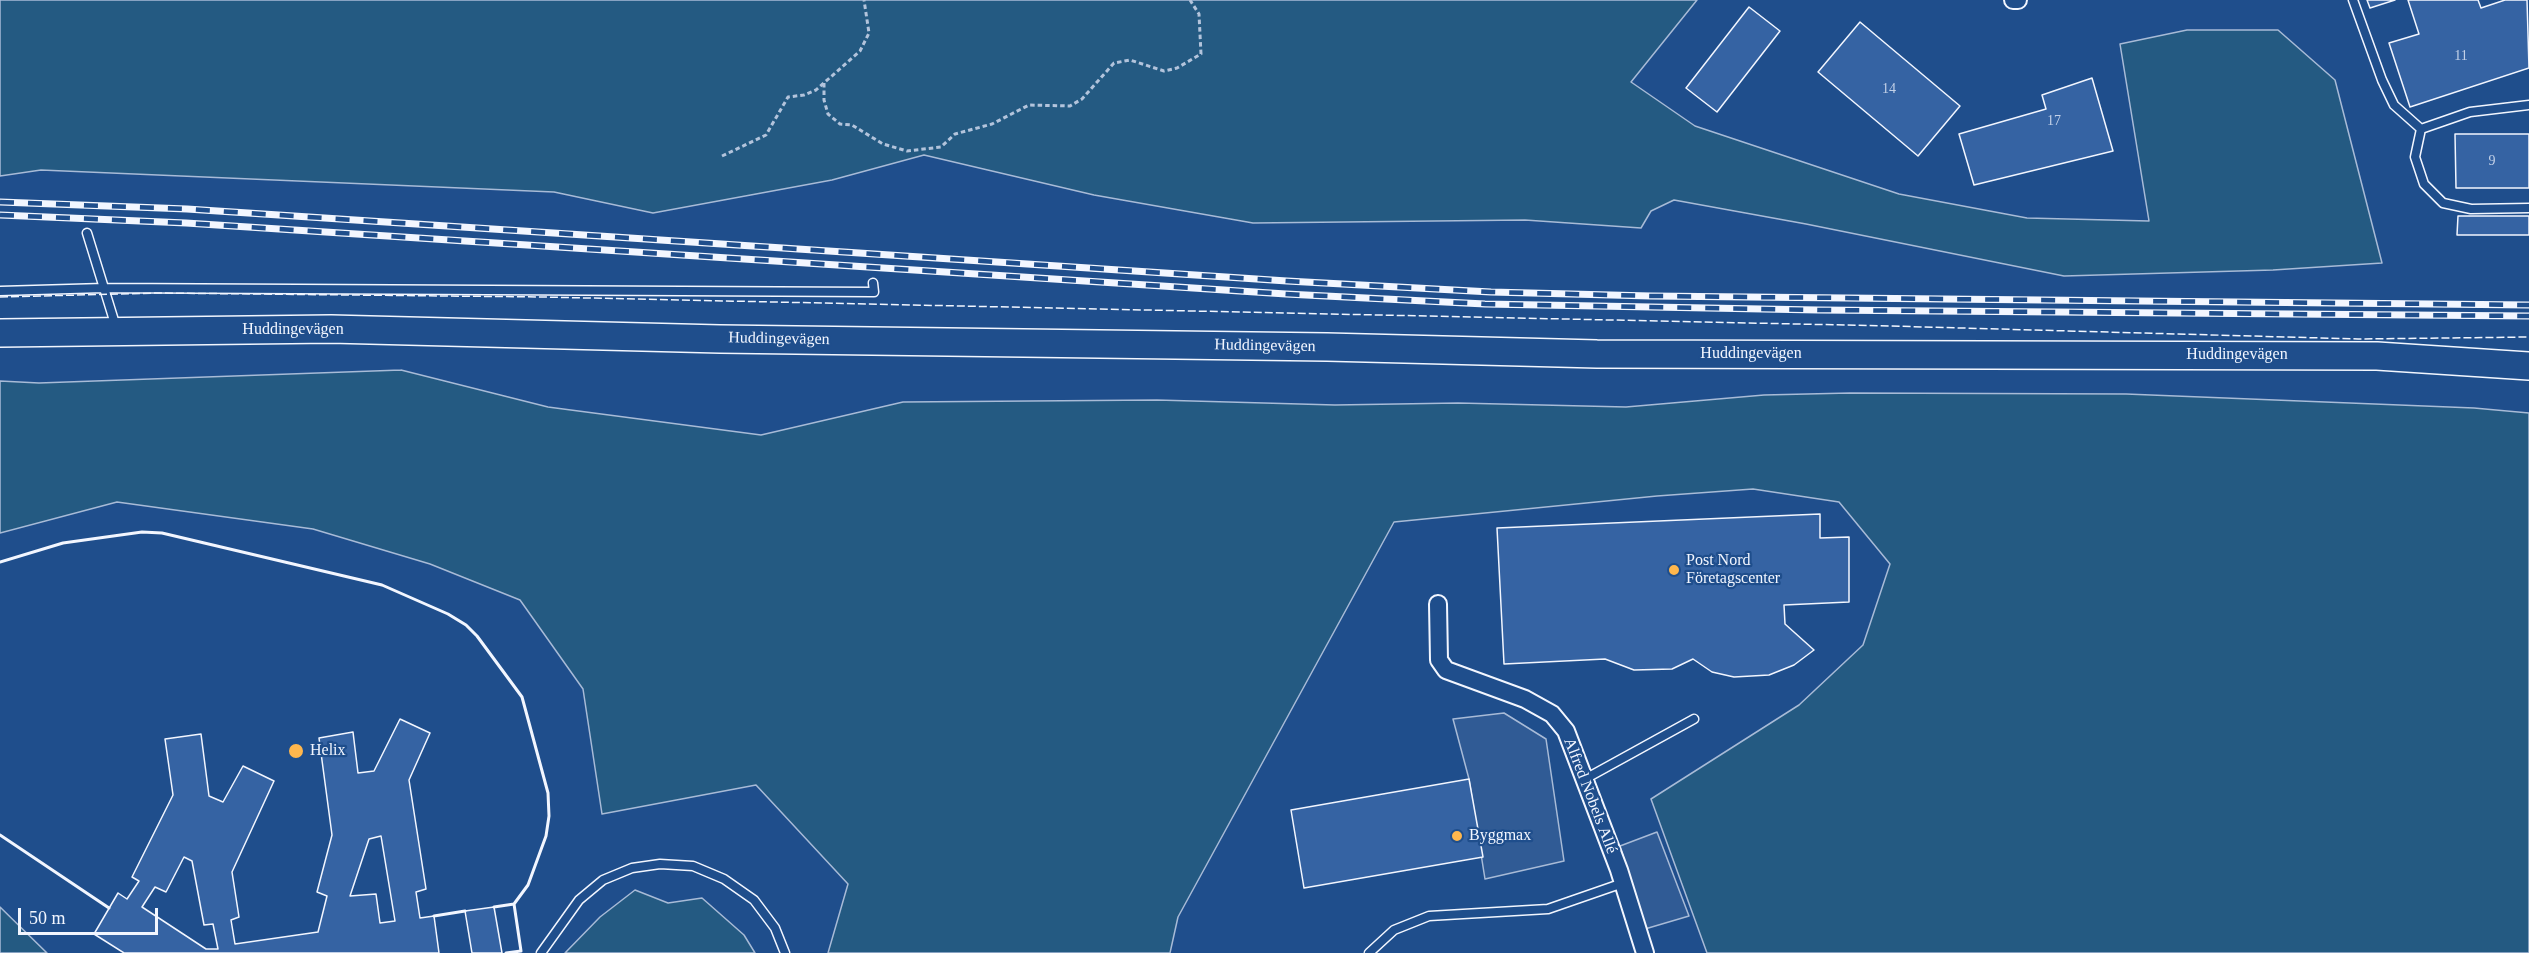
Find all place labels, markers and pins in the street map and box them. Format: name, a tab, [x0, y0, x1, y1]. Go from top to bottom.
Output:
place label: Post Nord Företagscenter	[1686, 551, 1780, 589]
marker: Post Nord Företagscenter	[1667, 563, 1681, 577]
place label: Helix	[310, 741, 346, 761]
marker: Helix	[287, 742, 305, 760]
place label: Byggmax	[1469, 826, 1531, 846]
marker: Byggmax	[1450, 829, 1464, 843]

